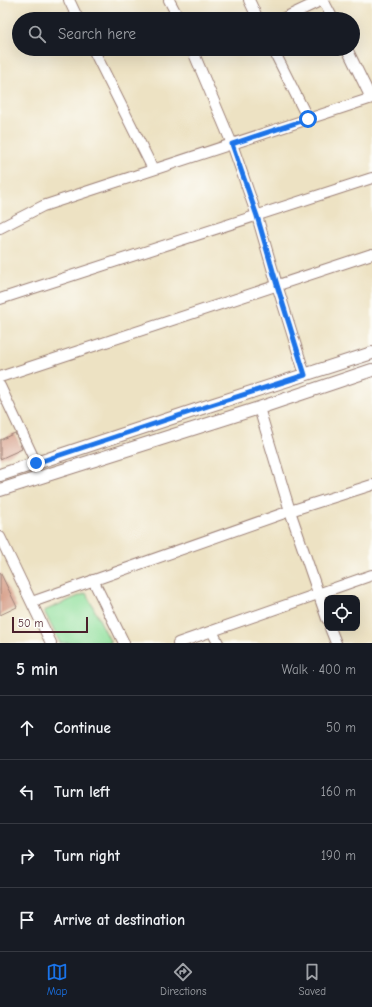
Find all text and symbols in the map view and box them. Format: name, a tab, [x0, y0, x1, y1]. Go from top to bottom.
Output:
search box	[12, 12, 360, 56]
icon: search	[26, 23, 48, 45]
text: Search here	[58, 25, 136, 43]
route start	[299, 110, 317, 128]
route end	[27, 454, 45, 472]
map controls	[324, 595, 360, 631]
button: locate	[324, 595, 360, 631]
scale bar	[12, 615, 88, 634]
text: 50 m	[18, 617, 43, 630]
text: 5 min	[16, 660, 58, 679]
text: Walk · 400 m	[282, 662, 356, 677]
icon: ahead	[16, 717, 38, 739]
text: Continue	[54, 719, 111, 737]
text: 50 m	[326, 720, 356, 735]
icon: left	[16, 781, 38, 803]
text: Turn left	[54, 783, 110, 801]
text: 160 m	[321, 784, 356, 799]
icon: right	[16, 845, 38, 867]
text: Turn right	[54, 847, 120, 865]
text: 190 m	[321, 848, 356, 863]
icon: arrive	[16, 909, 38, 931]
text: Arrive at destination	[54, 911, 185, 929]
tab: Map	[46, 961, 68, 998]
tab: Directions	[160, 961, 207, 998]
tab: Saved	[299, 961, 326, 998]

